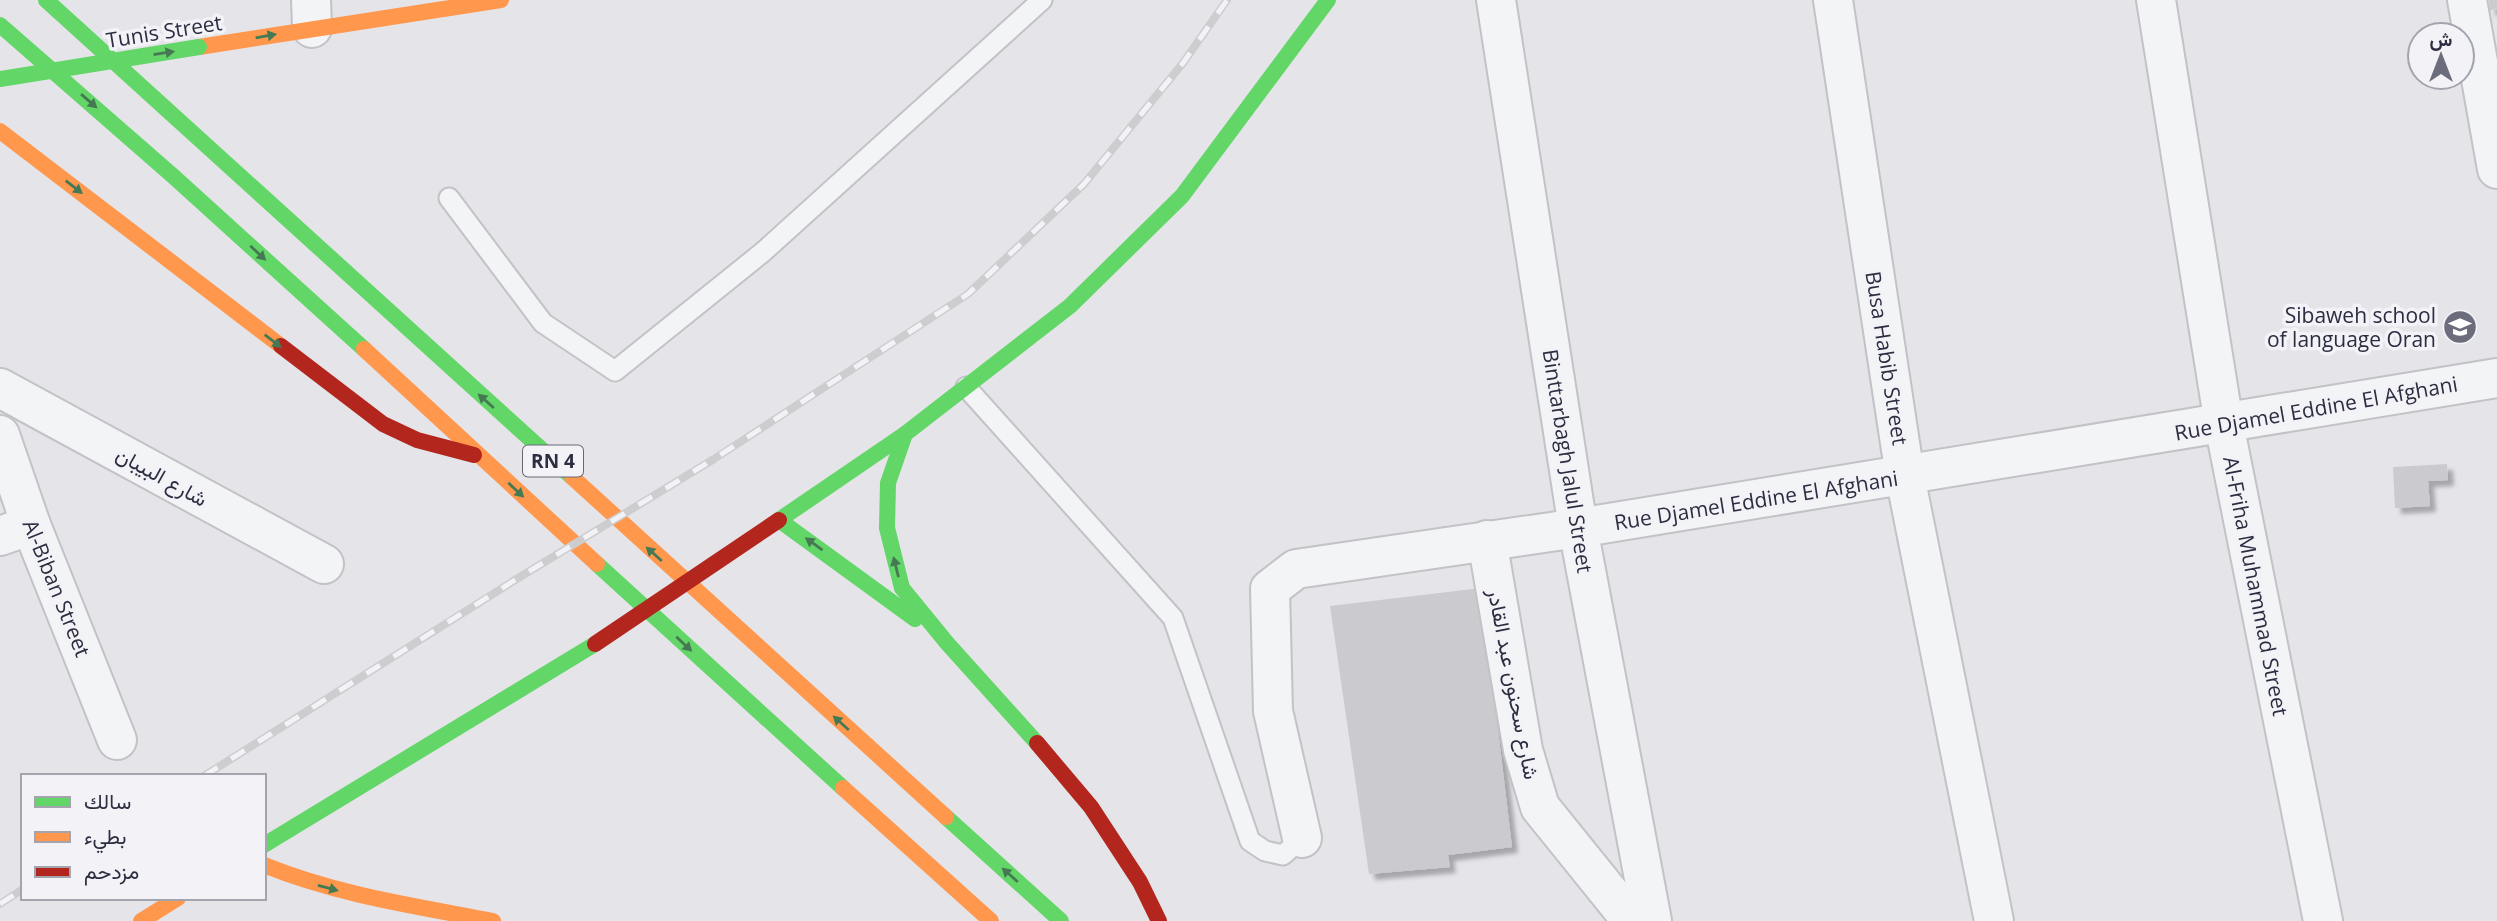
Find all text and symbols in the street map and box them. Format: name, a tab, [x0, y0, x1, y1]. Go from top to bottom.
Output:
street label: Tunis Street	[104, 8, 224, 54]
north arrow	[2406, 21, 2476, 91]
text: ش	[2430, 26, 2453, 52]
one-way arrow	[256, 30, 278, 41]
one-way arrow	[153, 47, 175, 58]
one-way arrow	[81, 93, 98, 108]
one-way arrow	[65, 179, 83, 193]
one-way arrow	[250, 245, 267, 261]
street label: Busa Habib Street	[1859, 269, 1915, 447]
place label: Sibaweh school of language Oran	[2267, 301, 2436, 353]
school or university icon: Sibaweh school of language Oran	[2441, 308, 2479, 346]
one-way arrow	[264, 333, 282, 348]
street label: Binttarbagh Jalul Street	[1536, 347, 1600, 575]
street label: Rue Djamel Eddine El Afghani	[2172, 369, 2460, 447]
one-way arrow	[478, 393, 495, 409]
street label: شارع البيبان	[111, 439, 213, 513]
road number: RN 4	[523, 446, 583, 476]
street label: Al-Friha Muhammad Street	[2217, 454, 2295, 718]
street label: Rue Djamel Eddine El Afghani	[1612, 464, 1900, 536]
one-way arrow	[507, 482, 525, 498]
street label: Al-Biban Street	[17, 515, 97, 661]
one-way arrow	[805, 537, 823, 551]
one-way arrow	[646, 546, 663, 562]
one-way arrow	[890, 556, 901, 578]
street label: شارع سحنون عبد القادر	[1481, 585, 1546, 782]
one-way arrow	[675, 636, 693, 652]
one-way arrow	[832, 715, 850, 731]
legend	[21, 774, 266, 900]
text: سالك	[84, 787, 131, 815]
text: بطيء	[84, 822, 127, 854]
text: مزدحم	[84, 857, 139, 886]
one-way arrow	[1002, 868, 1019, 884]
one-way arrow	[317, 883, 339, 894]

